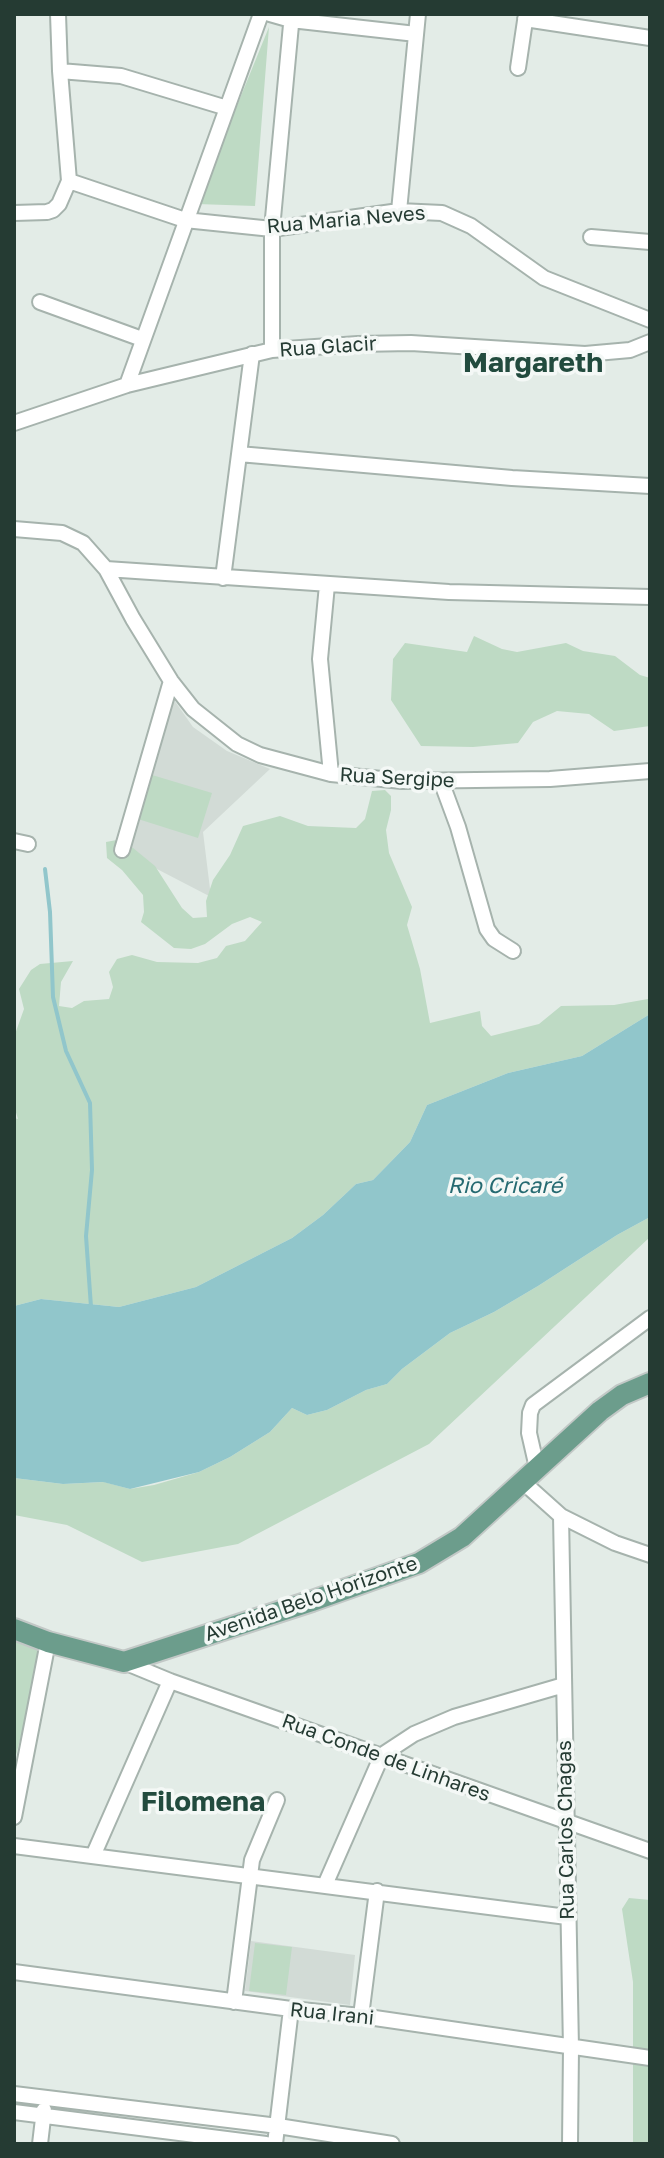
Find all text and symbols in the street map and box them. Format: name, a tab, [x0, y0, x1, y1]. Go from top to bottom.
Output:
street label: Rua Maria Neves	[266, 201, 426, 239]
street label: Rua Glacir	[279, 332, 377, 362]
district label: Margareth	[463, 346, 603, 380]
street label: Rua Sergipe	[339, 763, 455, 793]
water label: Rio Cricaré	[448, 1173, 562, 1199]
street label: Avenida Belo Horizonte	[202, 1551, 420, 1647]
street label: Rua Conde de Linhares	[279, 1709, 493, 1807]
street label: Rua Carlos Chagas	[552, 1740, 580, 1920]
district label: Filomena	[141, 1785, 265, 1819]
street label: Rua Irani	[289, 1998, 375, 2030]

